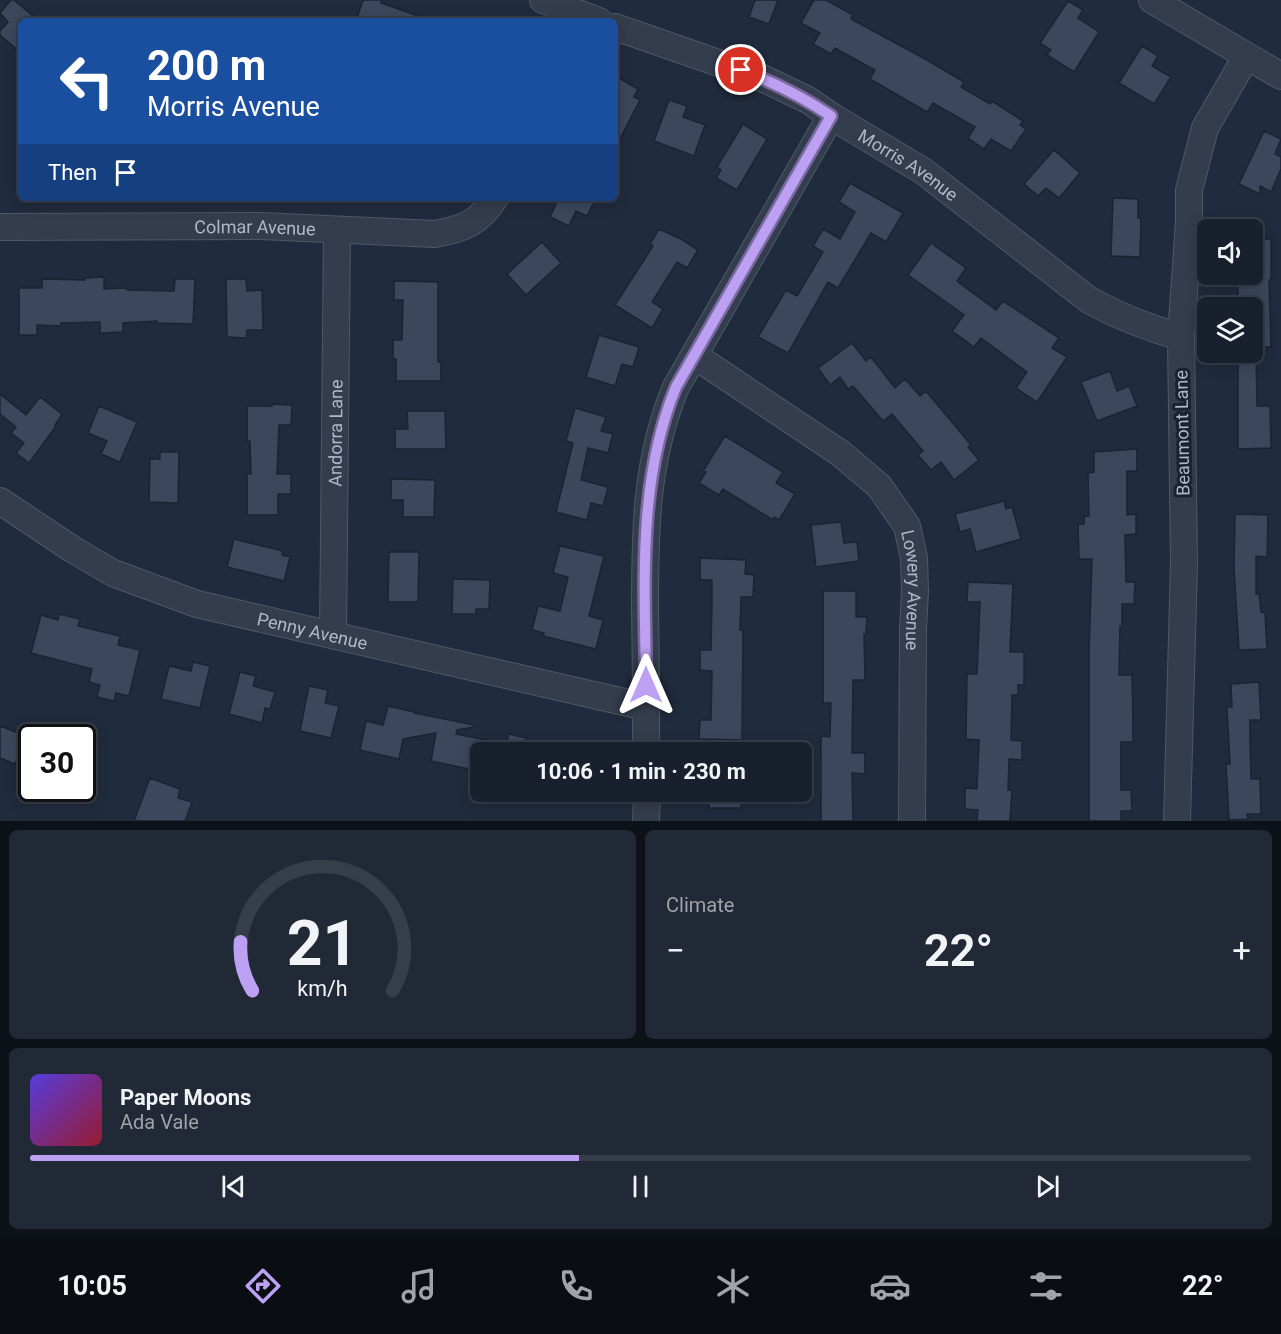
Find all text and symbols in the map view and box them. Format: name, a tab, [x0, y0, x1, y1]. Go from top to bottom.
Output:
text: 200 m	[147, 41, 266, 90]
icon: left	[48, 42, 126, 120]
pin	[715, 44, 766, 95]
icon: arrive	[724, 53, 757, 86]
text: Morris Avenue	[147, 91, 320, 123]
street label: Morris Avenue	[855, 124, 962, 205]
icon: arrive	[109, 156, 142, 189]
text: Then	[48, 160, 97, 185]
street label: Colmar Avenue	[194, 215, 316, 239]
map controls	[1197, 219, 1263, 363]
button: sound	[1197, 219, 1263, 285]
button: layers	[1197, 297, 1263, 363]
street label: Beaumont Lane	[1170, 370, 1194, 496]
street label: Andorra Lane	[324, 379, 346, 487]
street label: Lowery Avenue	[898, 528, 926, 650]
street label: Penny Avenue	[255, 608, 370, 653]
position arrow	[614, 653, 678, 717]
speed limit sign: 30	[18, 724, 96, 802]
text: 10:06 · 1 min · 230 m	[536, 759, 746, 784]
text: Climate	[666, 893, 734, 917]
text: 21	[287, 907, 358, 980]
text: 22°	[924, 924, 993, 977]
text: −	[666, 931, 685, 970]
text: +	[1232, 931, 1251, 970]
text: km/h	[297, 977, 348, 1002]
text: Paper Moons	[120, 1085, 251, 1110]
text: Ada Vale	[120, 1110, 199, 1134]
icon: previous	[217, 1170, 250, 1203]
icon: pause	[624, 1170, 657, 1203]
icon: next	[1031, 1170, 1064, 1203]
icon: directions	[242, 1265, 284, 1307]
icon: music	[398, 1265, 440, 1307]
icon: phone	[555, 1265, 597, 1307]
icon: climate	[712, 1265, 754, 1307]
icon: car	[869, 1265, 911, 1307]
icon: filters	[1025, 1265, 1067, 1307]
text: 10:05	[57, 1270, 127, 1302]
text: 22°	[1182, 1270, 1224, 1302]

